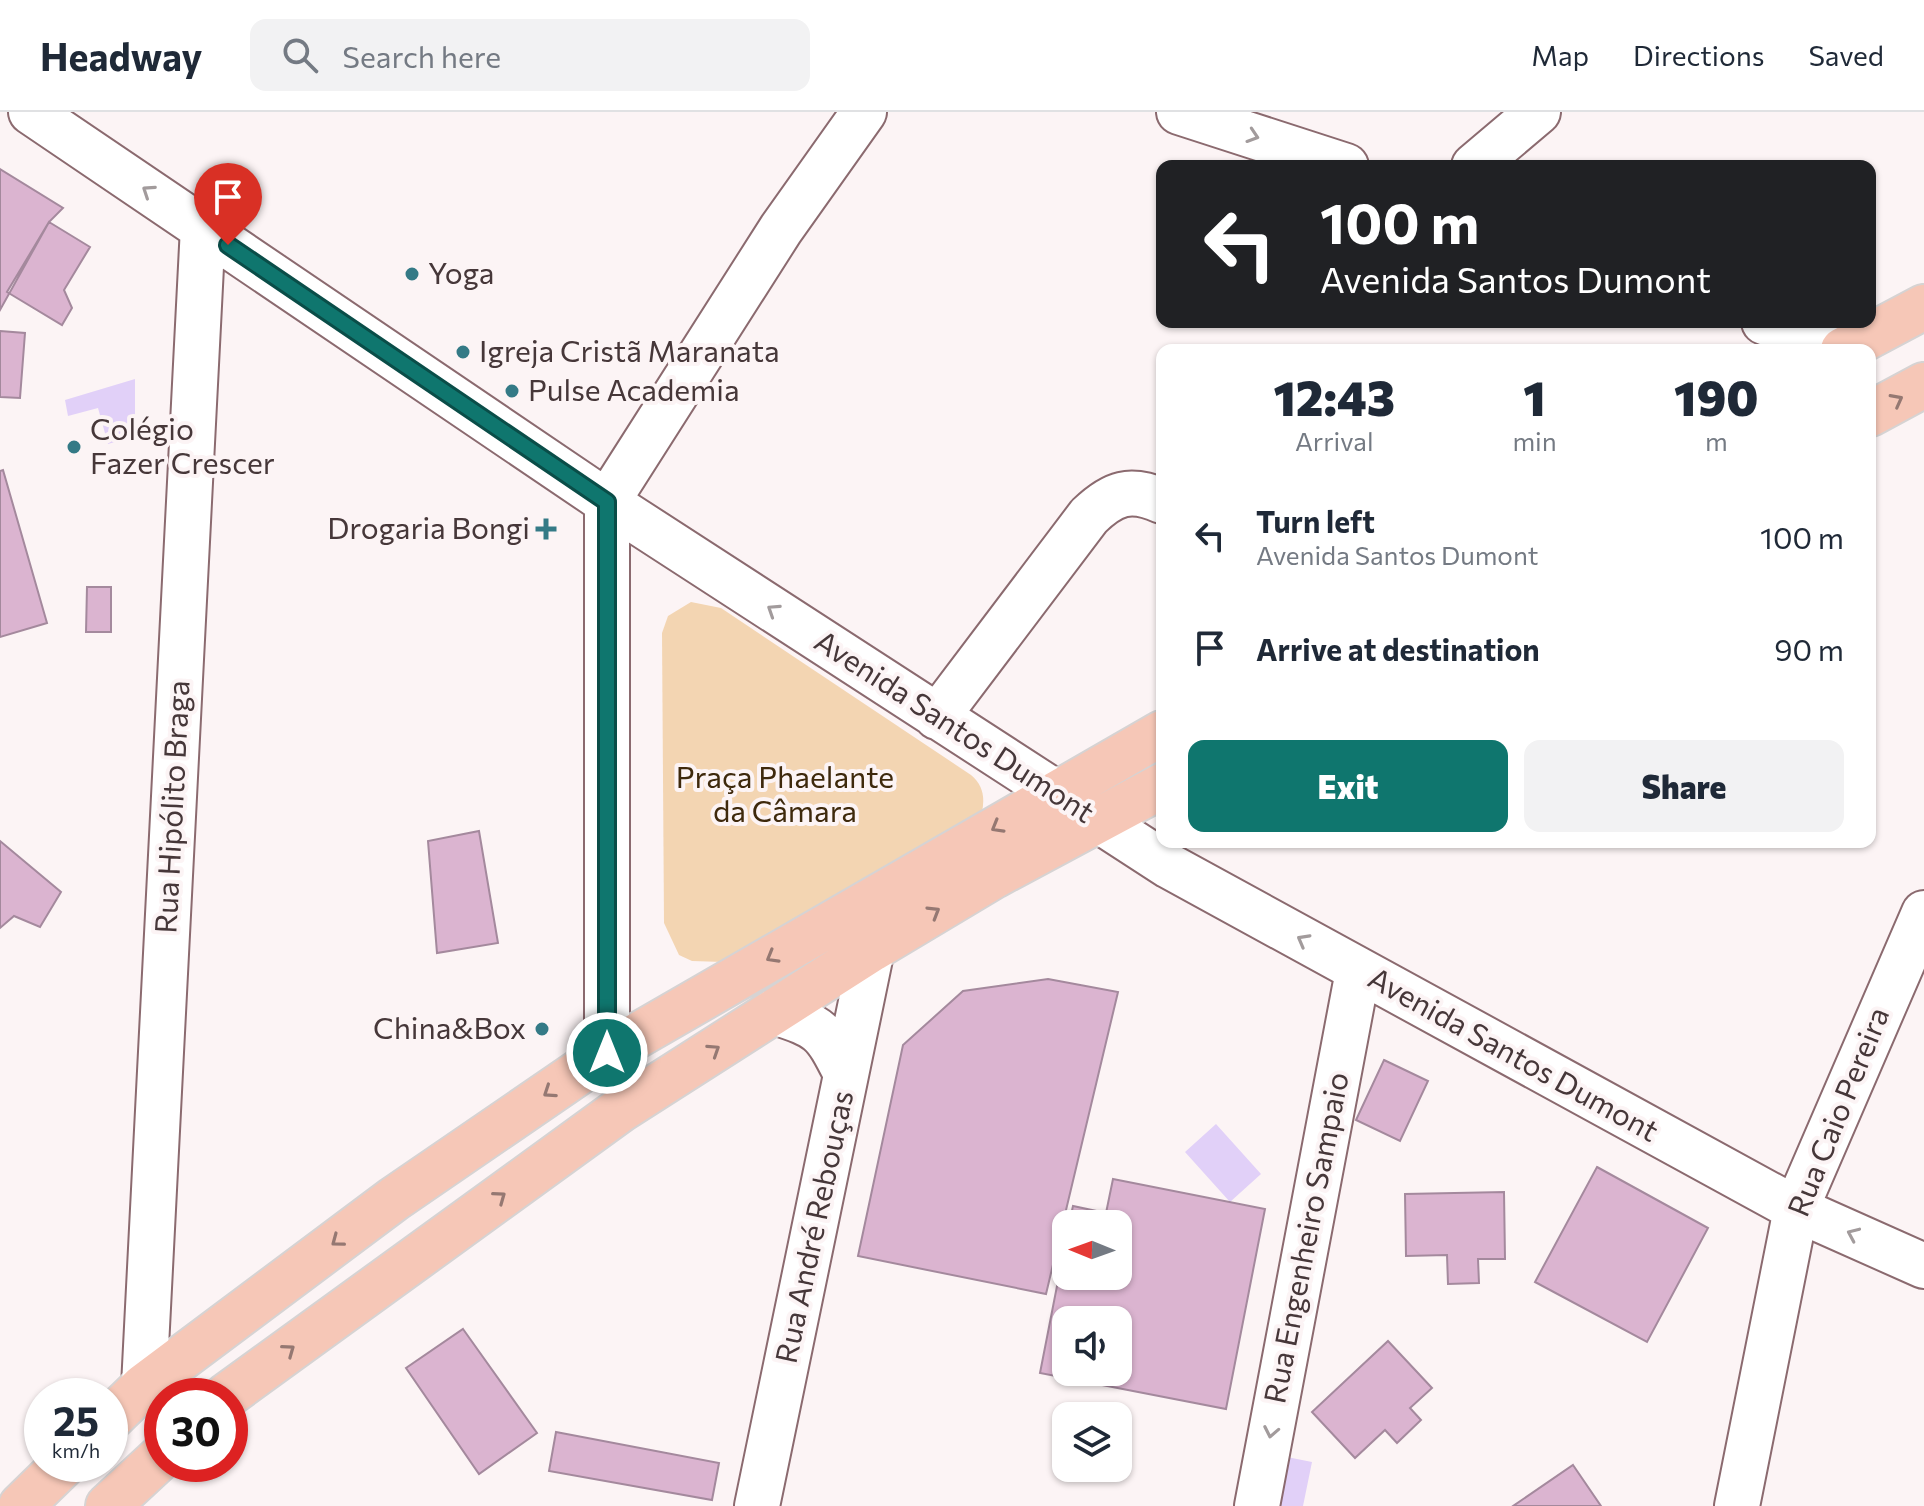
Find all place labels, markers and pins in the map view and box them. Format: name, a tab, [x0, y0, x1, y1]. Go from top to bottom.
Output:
pin	[194, 163, 262, 245]
place label: Yoga	[428, 253, 494, 290]
marker: Yoga	[403, 265, 421, 283]
place label: Igreja Cristã Maranata	[479, 331, 780, 368]
marker: Igreja Cristã Maranata	[454, 343, 472, 361]
place label: Pulse Academia	[528, 370, 740, 407]
marker: Pulse Academia	[503, 382, 521, 400]
place label: Colégio Fazer Crescer	[90, 409, 275, 480]
marker: Colégio Fazer Crescer	[65, 438, 83, 456]
place label: Drogaria Bongi	[327, 508, 530, 545]
marker: Drogaria Bongi	[537, 520, 555, 538]
place label: China&Box	[373, 1008, 526, 1045]
marker: China&Box	[533, 1020, 551, 1038]

